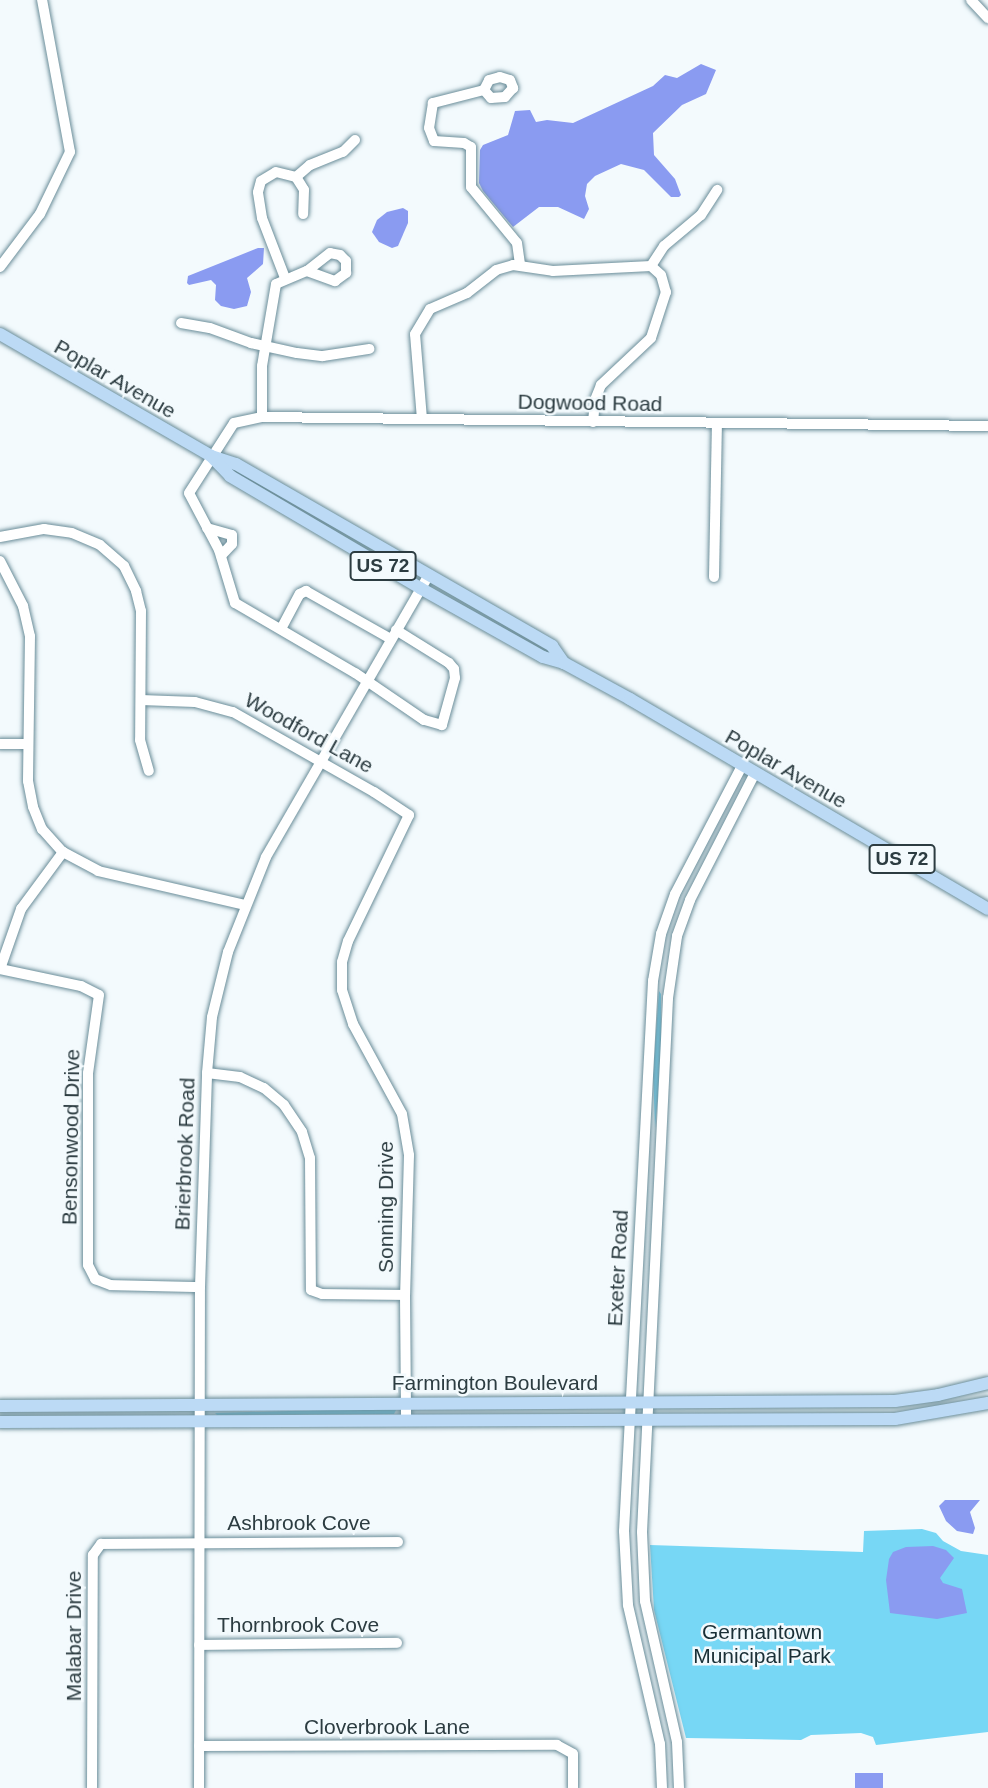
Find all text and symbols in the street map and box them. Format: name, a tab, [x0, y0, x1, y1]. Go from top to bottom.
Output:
street label: Poplar Avenue	[49, 334, 181, 424]
street label: Dogwood Road	[517, 389, 663, 417]
road number: US 72	[348, 551, 418, 582]
street label: Woodford Lane	[240, 687, 378, 779]
street label: Poplar Avenue	[720, 724, 852, 814]
road number: US 72	[867, 844, 937, 874]
street label: Bensonwood Drive	[57, 1049, 85, 1225]
street label: Brierbrook Road	[170, 1077, 200, 1231]
street label: Sonning Drive	[373, 1141, 399, 1273]
street label: Exeter Road	[602, 1209, 634, 1327]
street label: Farmington Boulevard	[392, 1370, 598, 1396]
street label: Ashbrook Cove	[227, 1510, 371, 1536]
street label: Malabar Drive	[61, 1571, 87, 1701]
street label: Thornbrook Cove	[217, 1612, 379, 1638]
park label: Germantown Municipal Park	[693, 1619, 831, 1669]
street label: Cloverbrook Lane	[304, 1714, 470, 1740]

